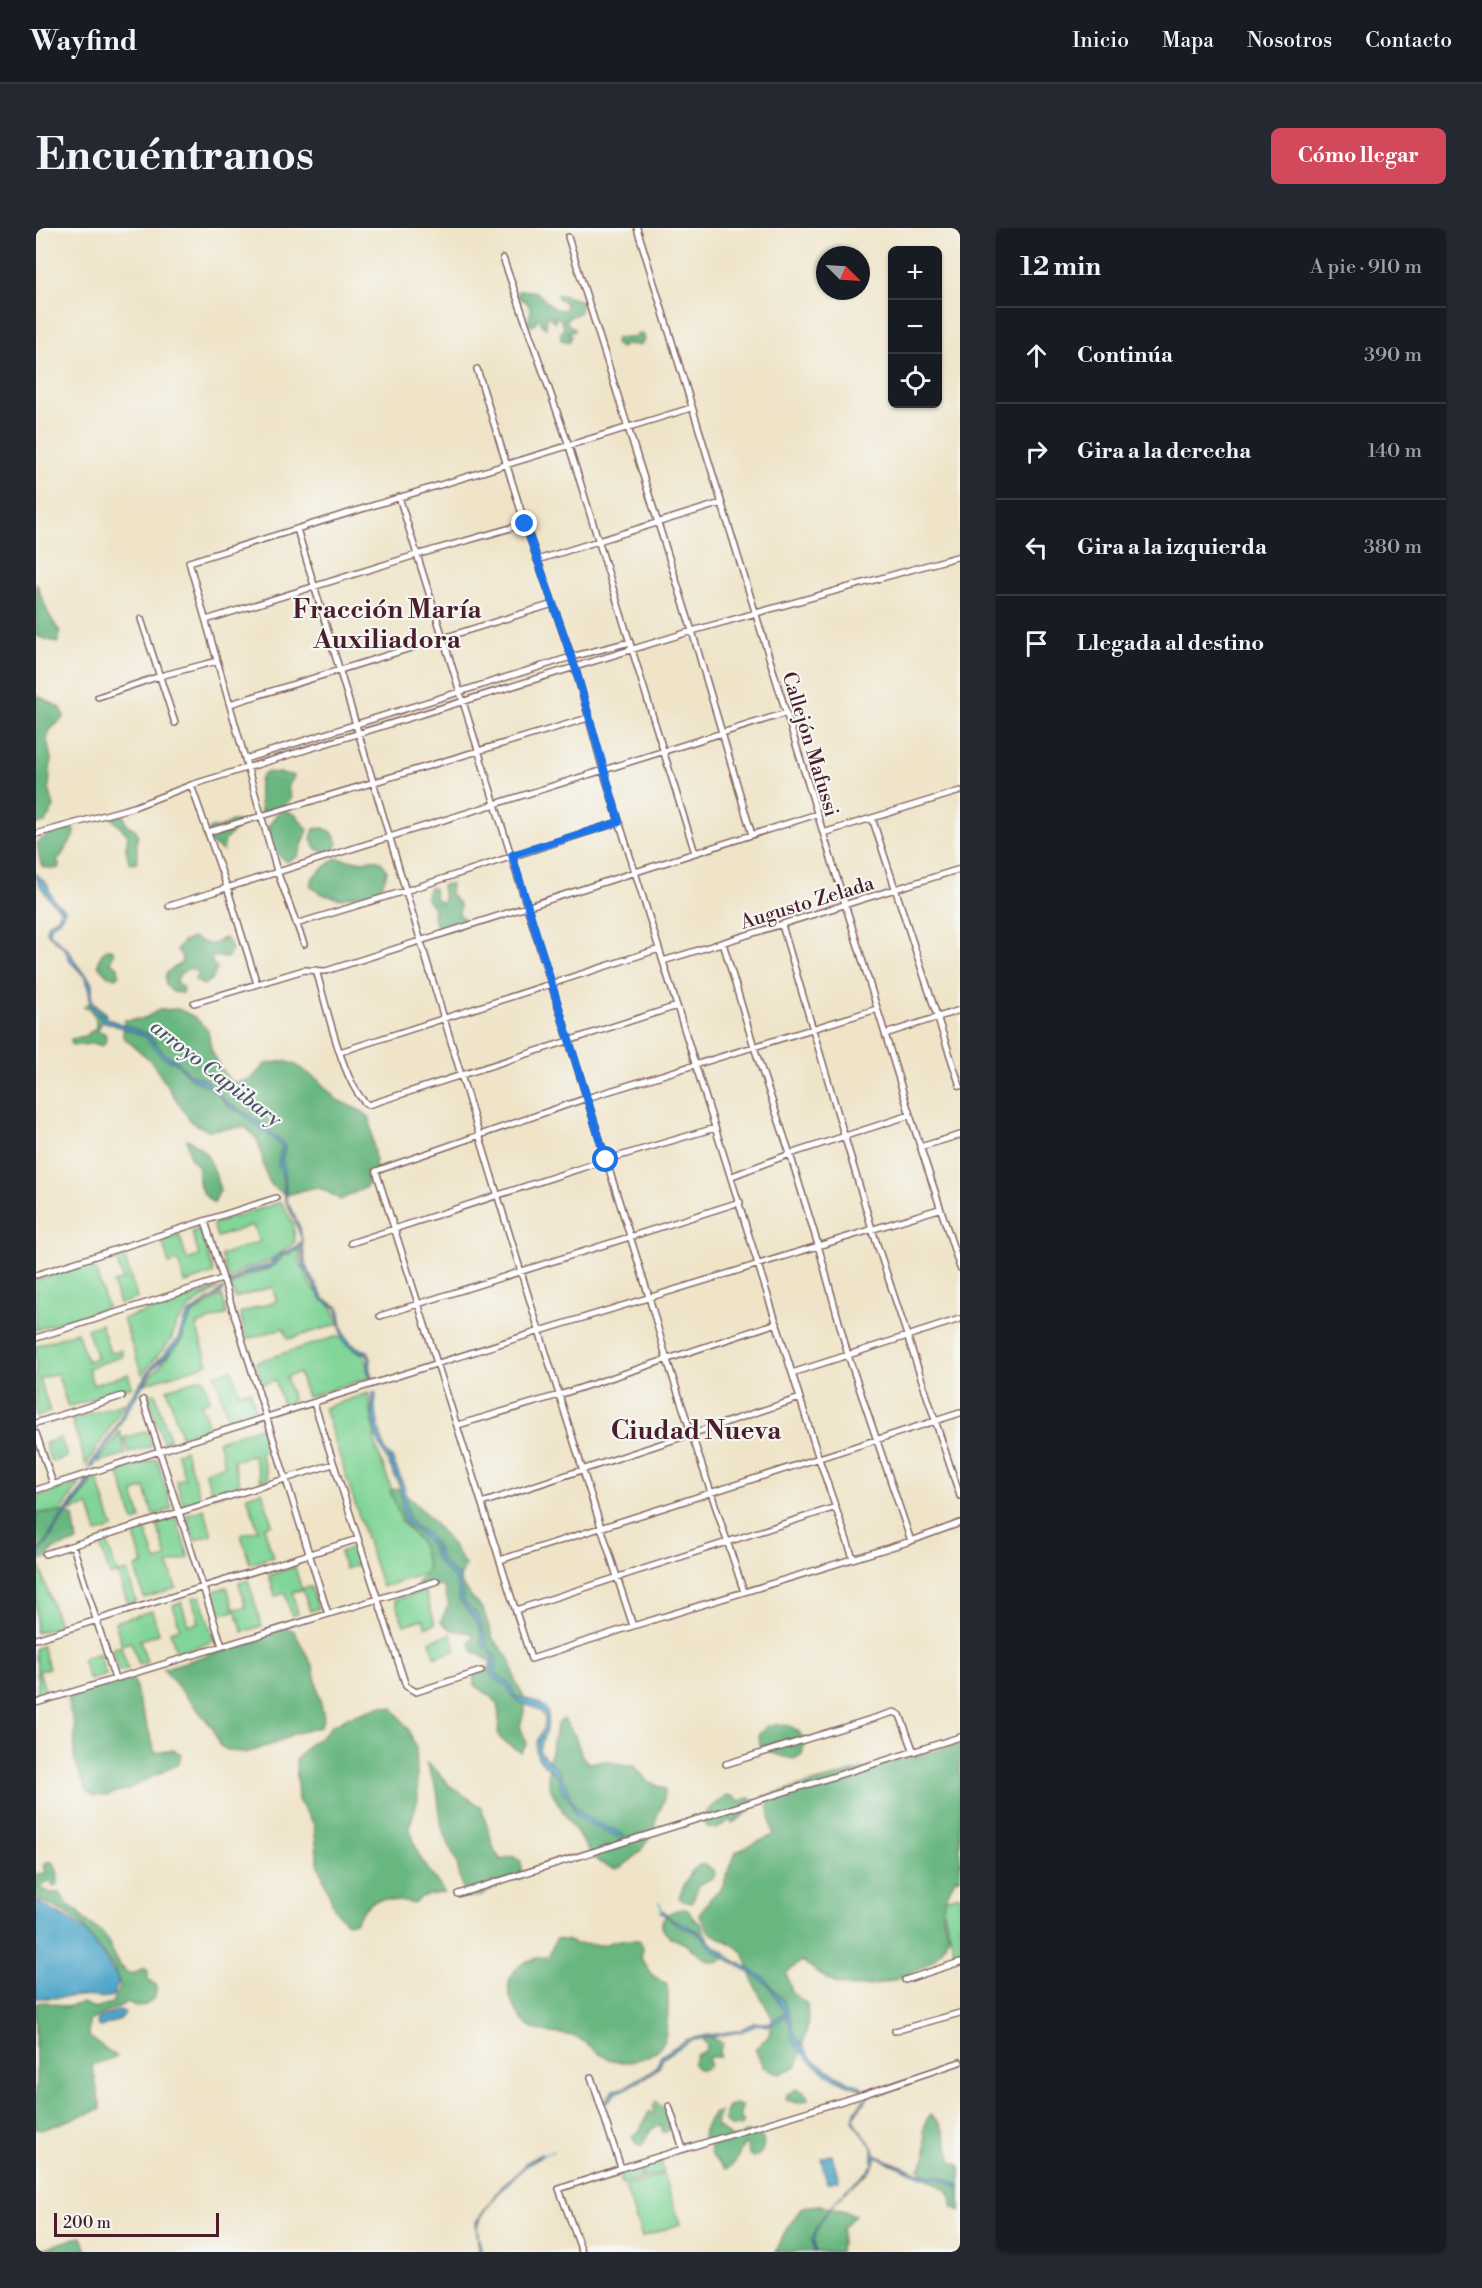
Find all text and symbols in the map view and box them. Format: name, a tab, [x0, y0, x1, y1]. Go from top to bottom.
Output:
text: Wayfind	[30, 24, 138, 59]
text: Inicio	[1072, 28, 1129, 54]
text: Mapa	[1162, 28, 1214, 54]
text: Nosotros	[1247, 28, 1332, 54]
text: Contacto	[1365, 28, 1452, 54]
button: Cómo llegar	[1271, 128, 1446, 184]
text: Encuéntranos	[36, 130, 314, 183]
north arrow	[816, 246, 870, 300]
map controls	[888, 246, 942, 408]
button: +	[888, 246, 942, 300]
text: 12 min	[1020, 251, 1101, 283]
text: A pie · 910 m	[1310, 255, 1422, 280]
button: −	[888, 300, 942, 354]
icon: ahead	[1020, 339, 1053, 372]
text: Continúa	[1077, 342, 1173, 369]
text: 390 m	[1364, 343, 1422, 368]
button: locate	[888, 354, 942, 408]
icon: right	[1020, 435, 1053, 468]
text: Gira a la derecha	[1077, 438, 1251, 465]
text: 140 m	[1367, 439, 1422, 464]
route end	[511, 510, 537, 536]
icon: left	[1020, 531, 1053, 564]
text: Gira a la izquierda	[1077, 534, 1267, 561]
text: 380 m	[1364, 535, 1422, 560]
district label: Fracción María Auxiliadora	[292, 594, 483, 656]
icon: arrive	[1020, 627, 1053, 660]
text: Llegada al destino	[1077, 630, 1264, 657]
street label: Callejón Mafussi	[776, 669, 844, 820]
street label: Augusto Zelada	[737, 871, 878, 936]
water label: arroyo Capiibary	[144, 1014, 287, 1134]
route start	[592, 1146, 618, 1172]
district label: Ciudad Nueva	[611, 1415, 782, 1447]
scale bar	[54, 2210, 219, 2238]
text: 200 m	[63, 2213, 111, 2233]

